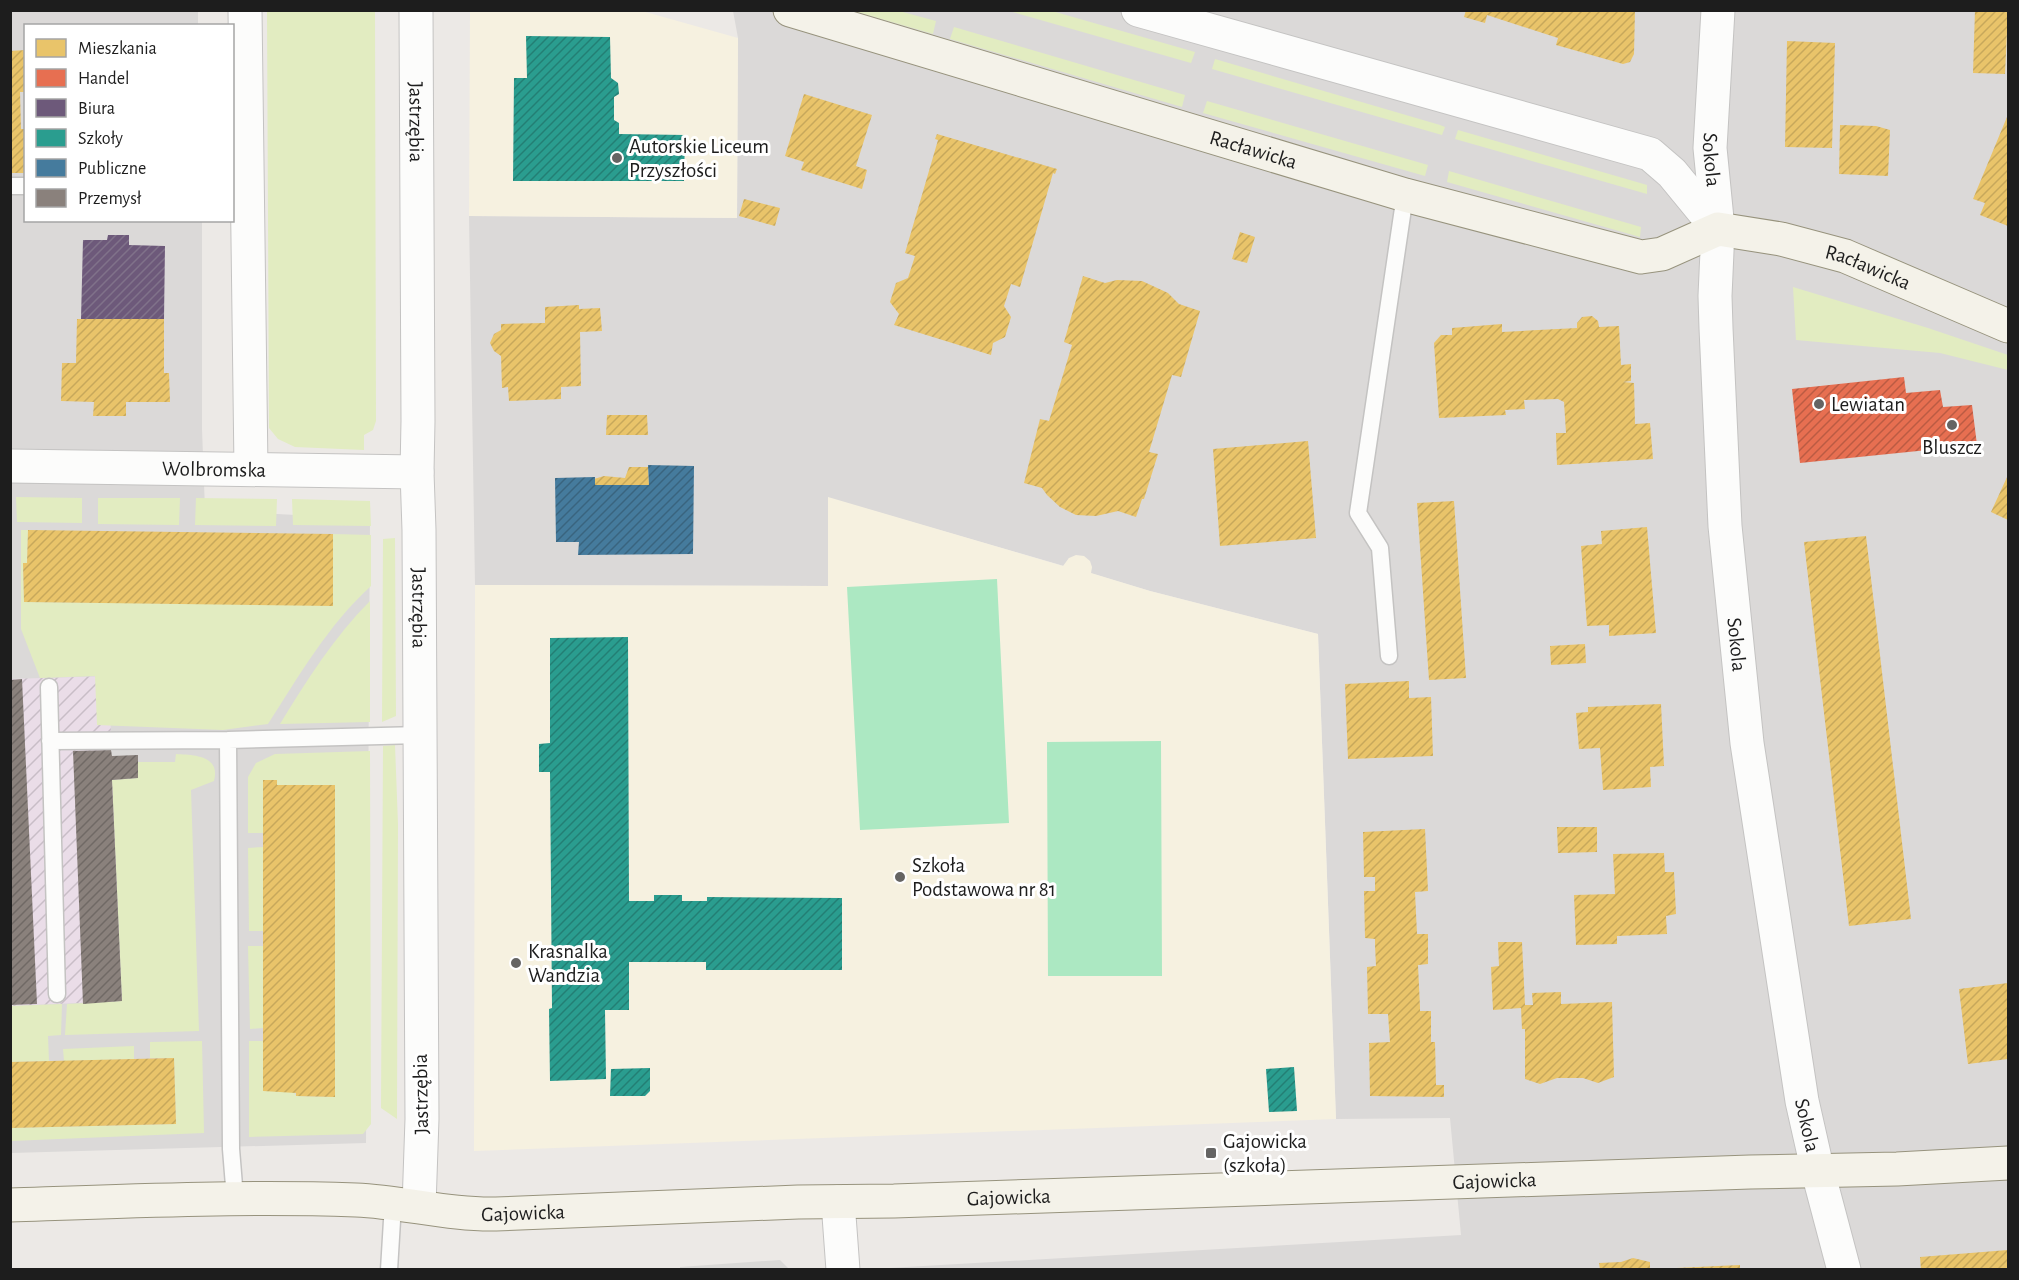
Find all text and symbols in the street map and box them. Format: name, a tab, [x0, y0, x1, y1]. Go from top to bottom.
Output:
legend	[24, 24, 234, 222]
text: Mieszkania	[78, 40, 157, 58]
text: Handel	[78, 70, 129, 88]
street label: Jastrzębia	[406, 82, 427, 163]
text: Biura	[78, 100, 115, 118]
street label: Racławicka	[1207, 126, 1300, 173]
text: Szkoły	[78, 130, 123, 148]
street label: Sokola	[1699, 132, 1724, 188]
place label: Autorskie Liceum Przyszłości	[629, 136, 769, 181]
marker: Autorskie Liceum Przyszłości	[610, 151, 624, 165]
text: Publiczne	[78, 160, 146, 178]
text: Przemysł	[78, 190, 142, 208]
street label: Racławicka	[1823, 241, 1914, 294]
place label: Lewiatan	[1831, 394, 1905, 415]
marker: Lewiatan	[1812, 397, 1826, 411]
marker: Bluszcz	[1945, 418, 1959, 432]
place label: Bluszcz	[1922, 437, 1982, 458]
street label: Wolbromska	[162, 458, 267, 480]
street label: Jastrzębia	[409, 568, 430, 649]
street label: Sokola	[1724, 616, 1750, 673]
place label: Szkoła Podstawowa nr 81	[912, 855, 1056, 900]
marker: Szkoła Podstawowa nr 81	[893, 870, 907, 884]
place label: Krasnalka Wandzia	[528, 941, 608, 986]
marker: Krasnalka Wandzia	[509, 956, 523, 970]
street label: Jastrzębia	[410, 1053, 432, 1135]
street label: Sokola	[1791, 1096, 1824, 1154]
place label: Gajowicka (szkoła)	[1223, 1131, 1307, 1176]
marker: Gajowicka (szkoła)	[1204, 1146, 1218, 1160]
street label: Gajowicka	[1452, 1169, 1537, 1193]
street label: Gajowicka	[966, 1185, 1051, 1209]
street label: Gajowicka	[481, 1201, 566, 1225]

